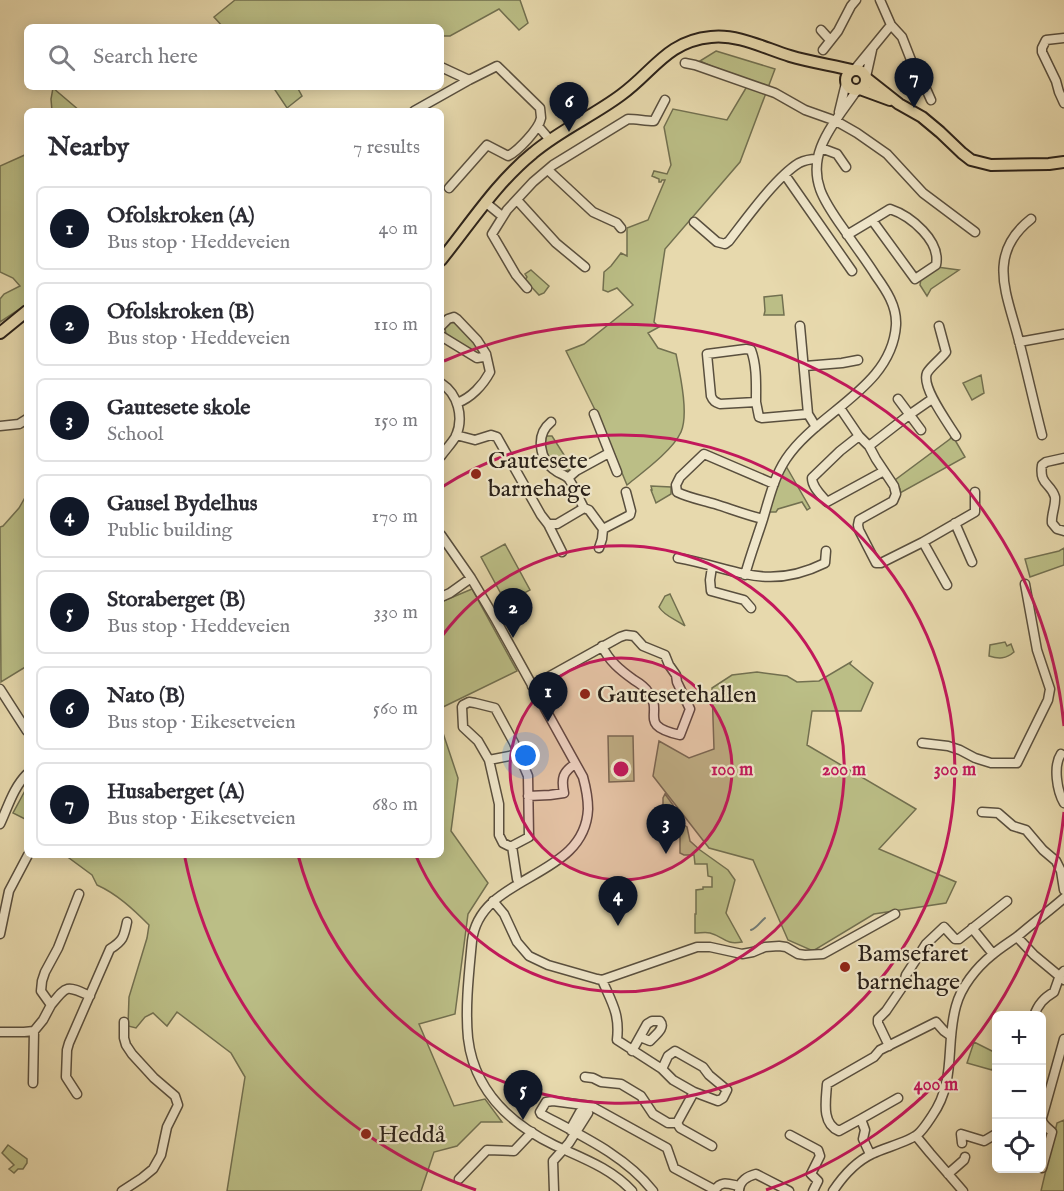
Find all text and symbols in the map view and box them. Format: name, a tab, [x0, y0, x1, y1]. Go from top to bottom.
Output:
search box	[24, 24, 444, 90]
icon: search	[45, 41, 78, 74]
text: Search here	[93, 43, 198, 71]
pin: 7	[894, 58, 934, 108]
pin: 6	[550, 82, 588, 132]
text: Nearby	[48, 131, 129, 164]
text: 7 results	[353, 135, 420, 160]
text: Ofolskroken (A)	[107, 202, 255, 230]
text: 1	[66, 216, 73, 241]
text: 40 m	[379, 216, 418, 241]
text: Bus stop · Heddeveien	[107, 230, 290, 255]
text: Ofolskroken (B)	[107, 298, 254, 326]
text: 2	[65, 312, 74, 337]
text: 110 m	[374, 312, 418, 337]
text: Bus stop · Heddeveien	[107, 326, 290, 351]
text: Gautesete skole	[107, 394, 250, 422]
text: 3	[66, 408, 73, 433]
text: 150 m	[374, 408, 418, 433]
text: School	[107, 422, 163, 447]
place label: Gautesete barnehage	[488, 446, 591, 505]
marker: Gautesete barnehage	[469, 467, 483, 481]
text: Gausel Bydelhus	[107, 490, 258, 518]
text: 4	[65, 504, 74, 529]
text: 170 m	[372, 504, 418, 529]
text: Public building	[107, 518, 232, 543]
text: Storaberget (B)	[107, 586, 245, 614]
pin: 2	[494, 588, 532, 638]
text: 5	[66, 600, 73, 625]
text: 330 m	[373, 600, 418, 625]
text: Bus stop · Heddeveien	[107, 614, 290, 639]
pin: 1	[528, 672, 568, 722]
place label: Gautesetehallen	[597, 680, 757, 711]
text: Nato (B)	[107, 682, 185, 710]
marker: Gautesetehallen	[578, 687, 592, 701]
text: 6	[65, 696, 74, 721]
text: 560 m	[373, 696, 418, 721]
text: Bus stop · Eikesetveien	[107, 710, 296, 735]
your location	[511, 741, 540, 770]
centre of rings	[611, 759, 631, 779]
text: 100 m	[711, 759, 753, 782]
text: 200 m	[822, 759, 866, 782]
text: 300 m	[934, 759, 976, 782]
text: Husaberget (A)	[107, 778, 245, 806]
text: 7	[65, 792, 74, 817]
text: 680 m	[372, 792, 418, 817]
pin: 3	[646, 804, 686, 854]
text: Bus stop · Eikesetveien	[107, 806, 296, 831]
pin: 4	[598, 876, 638, 926]
place label: Bamsefaret barnehage	[857, 939, 968, 998]
marker: Bamsefaret barnehage	[838, 960, 852, 974]
map controls	[992, 1011, 1046, 1173]
button: +	[992, 1011, 1046, 1065]
button: −	[992, 1065, 1046, 1119]
pin: 5	[504, 1070, 542, 1120]
text: 400 m	[914, 1074, 958, 1097]
button: locate	[992, 1119, 1046, 1173]
place label: Heddå	[378, 1120, 446, 1151]
marker: Heddå	[359, 1127, 373, 1141]

